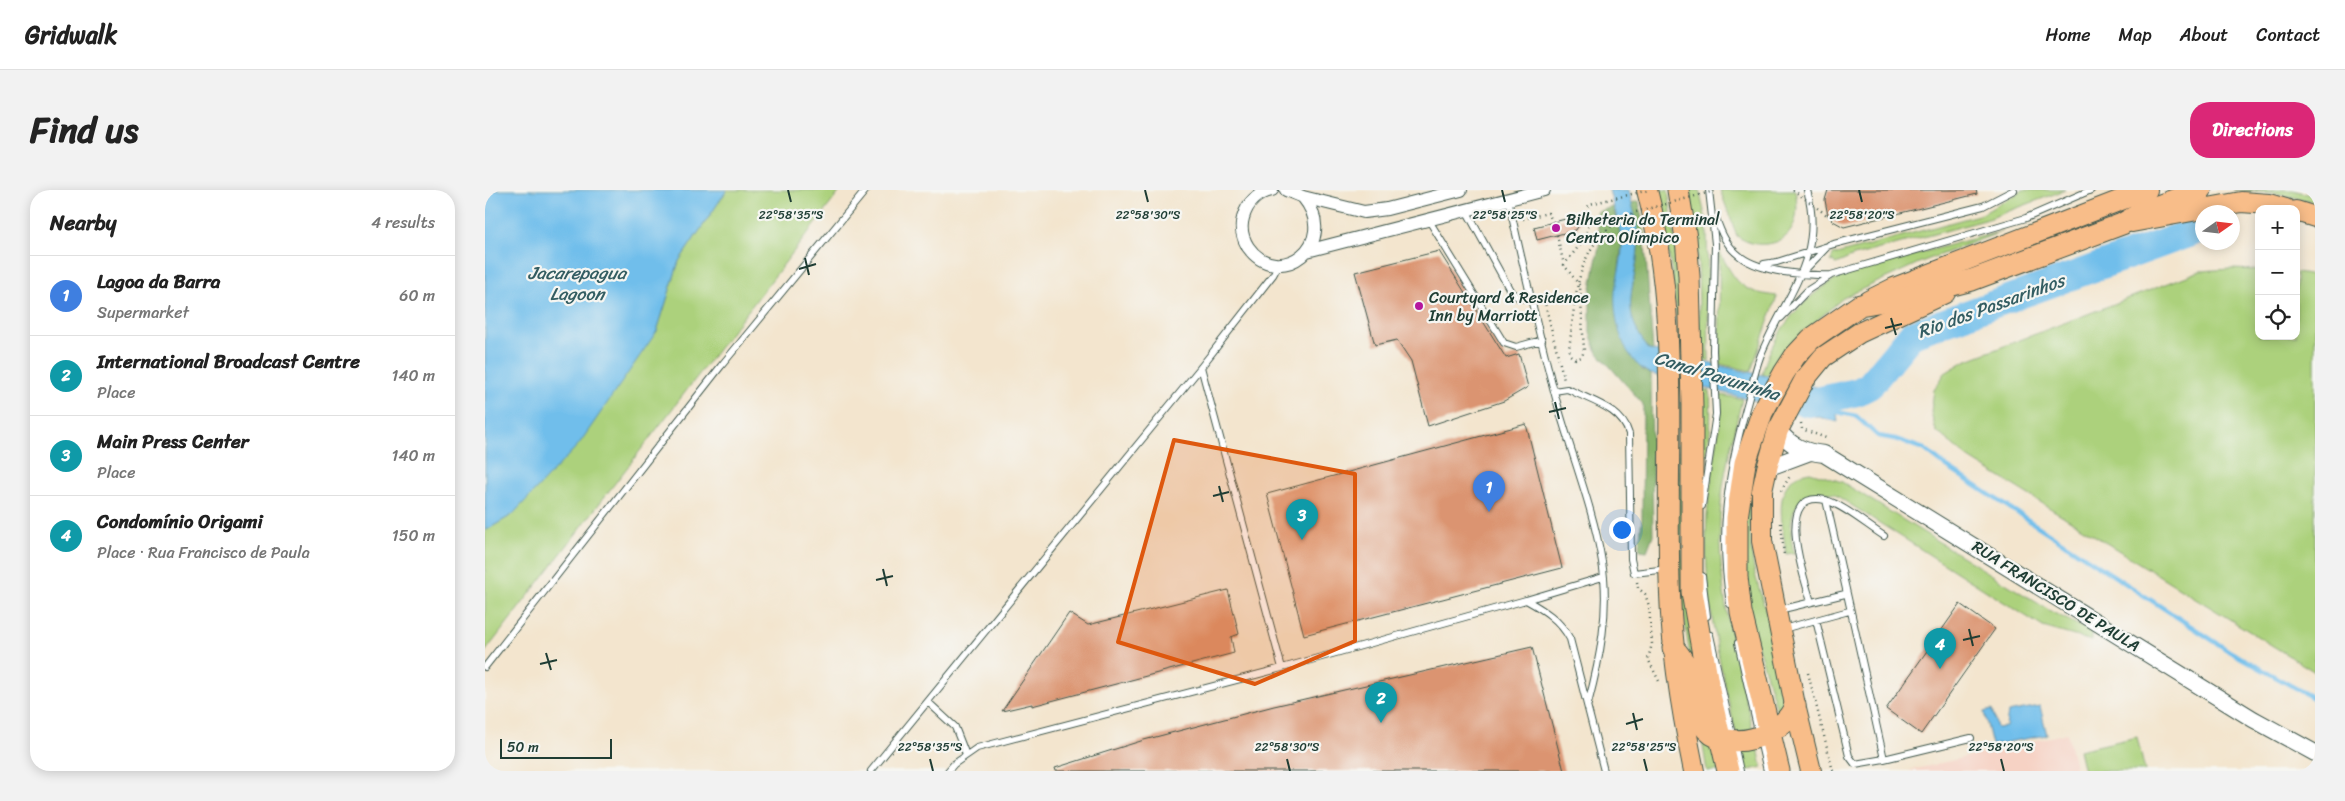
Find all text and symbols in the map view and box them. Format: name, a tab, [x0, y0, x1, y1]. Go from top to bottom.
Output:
text: Gridwalk	[25, 14, 117, 56]
text: Home	[2046, 19, 2091, 51]
text: Map	[2119, 19, 2152, 51]
text: About	[2180, 19, 2228, 51]
text: Contact	[2256, 19, 2320, 51]
text: Find us	[30, 99, 138, 161]
button: Directions	[2190, 102, 2315, 158]
text: Nearby	[50, 204, 116, 242]
text: 22°58'35"S	[759, 204, 824, 226]
text: 22°58'30"S	[1116, 204, 1181, 226]
text: 22°58'25"S	[1473, 204, 1538, 226]
text: 22°58'20"S	[1829, 204, 1895, 226]
place label: Bilheteria do Terminal Centro Olímpico	[1566, 205, 1720, 252]
north arrow	[2195, 205, 2240, 250]
map controls	[2255, 205, 2300, 340]
button: +	[2255, 205, 2300, 250]
text: 4 results	[371, 208, 435, 237]
marker: Bilheteria do Terminal Centro Olímpico	[1550, 222, 1562, 234]
button: −	[2255, 250, 2300, 295]
water label: Jacarepagua Lagoon	[528, 257, 628, 310]
water label: Rio dos Passarinhos	[1913, 264, 2071, 347]
text: Lagoa da Barra	[97, 265, 220, 298]
text: 1	[63, 281, 69, 310]
text: 60 m	[399, 281, 435, 310]
place label: Courtyard & Residence Inn by Marriott	[1428, 283, 1589, 330]
button: locate	[2255, 295, 2300, 340]
text: Supermarket	[97, 298, 189, 327]
marker: Courtyard & Residence Inn by Marriott	[1413, 300, 1425, 312]
water label: Canal Pavuninha	[1651, 342, 1785, 411]
text: International Broadcast Centre	[97, 345, 360, 378]
text: 2	[61, 361, 71, 390]
text: 140 m	[392, 361, 435, 390]
text: Place	[97, 378, 136, 407]
text: Main Press Center	[97, 425, 249, 458]
text: 3	[62, 441, 70, 470]
text: 140 m	[392, 441, 435, 470]
text: Place	[97, 458, 136, 487]
pin: 1	[1473, 471, 1505, 512]
pin: 3	[1286, 499, 1318, 540]
text: Condomínio Origami	[97, 505, 263, 538]
your location	[1609, 517, 1635, 543]
text: 4	[61, 521, 71, 550]
text: 150 m	[392, 521, 435, 550]
street label: RUA FRANCISCO DE PAULA	[1966, 532, 2146, 660]
text: Place · Rua Francisco de Paula	[97, 538, 310, 567]
pin: 4	[1924, 628, 1956, 669]
pin: 2	[1365, 682, 1397, 723]
text: 50 m	[507, 735, 539, 760]
scale bar	[500, 736, 613, 759]
text: 22°58'35"S	[898, 736, 963, 758]
text: 22°58'30"S	[1255, 736, 1320, 758]
text: 22°58'25"S	[1612, 736, 1677, 758]
text: 22°58'20"S	[1968, 736, 2034, 758]

